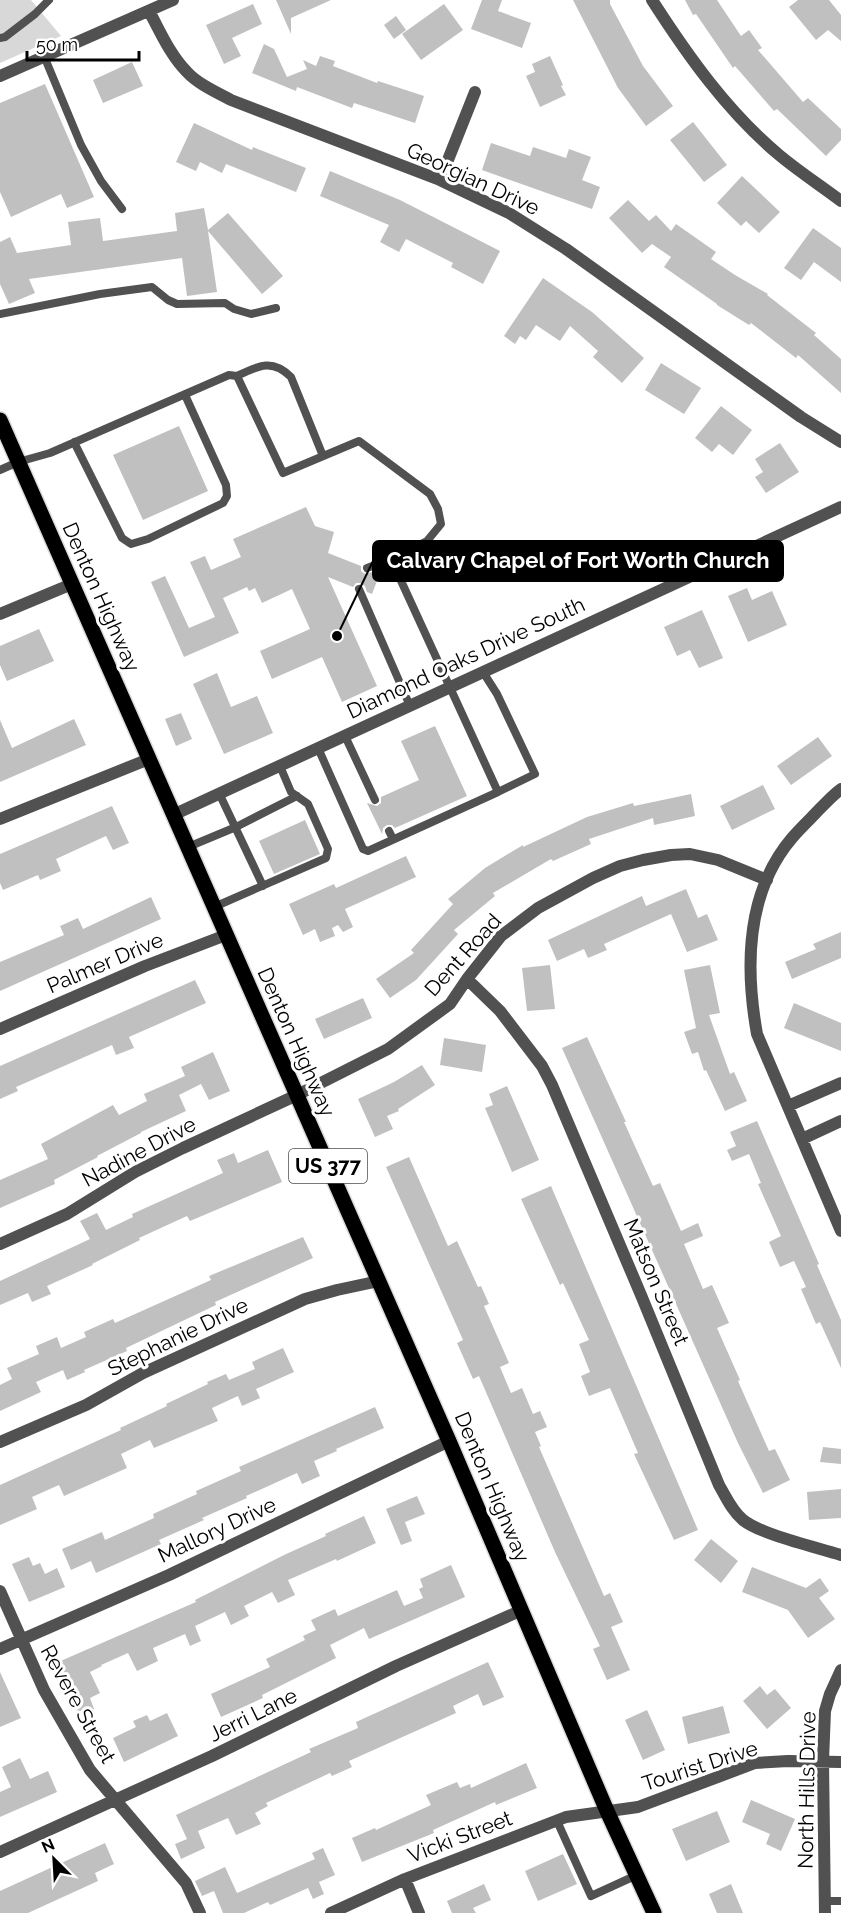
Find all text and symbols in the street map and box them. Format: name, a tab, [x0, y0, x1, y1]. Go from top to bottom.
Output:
scale bar	[27, 24, 140, 62]
text: 50 m	[36, 34, 78, 55]
street label: Georgian Drive	[403, 137, 544, 220]
street label: Denton Highway	[57, 518, 146, 675]
callout: Calvary Chapel of Fort Worth Church	[373, 541, 783, 581]
text: Calvary Chapel of Fort Worth Church	[386, 547, 770, 573]
street label: Diamond Oaks Drive South	[343, 591, 589, 724]
street label: Dent Road	[419, 908, 506, 1001]
street label: Palmer Drive	[43, 927, 167, 998]
street label: Denton Highway	[252, 963, 341, 1120]
street label: Nadine Drive	[78, 1111, 200, 1192]
road number: US 377	[289, 1149, 367, 1183]
street label: Matson Street	[619, 1215, 694, 1349]
street label: Stephanie Drive	[104, 1292, 252, 1381]
street label: Denton Highway	[450, 1408, 535, 1566]
street label: Mallory Drive	[154, 1491, 280, 1568]
street label: Revere Street	[36, 1640, 121, 1767]
street label: Jerri Lane	[205, 1682, 301, 1747]
street label: North Hills Drive	[793, 1711, 820, 1869]
street label: Tourist Drive	[639, 1735, 761, 1796]
street label: Vicki Street	[404, 1805, 515, 1868]
north arrow	[24, 1829, 84, 1889]
text: N	[39, 1835, 58, 1857]

